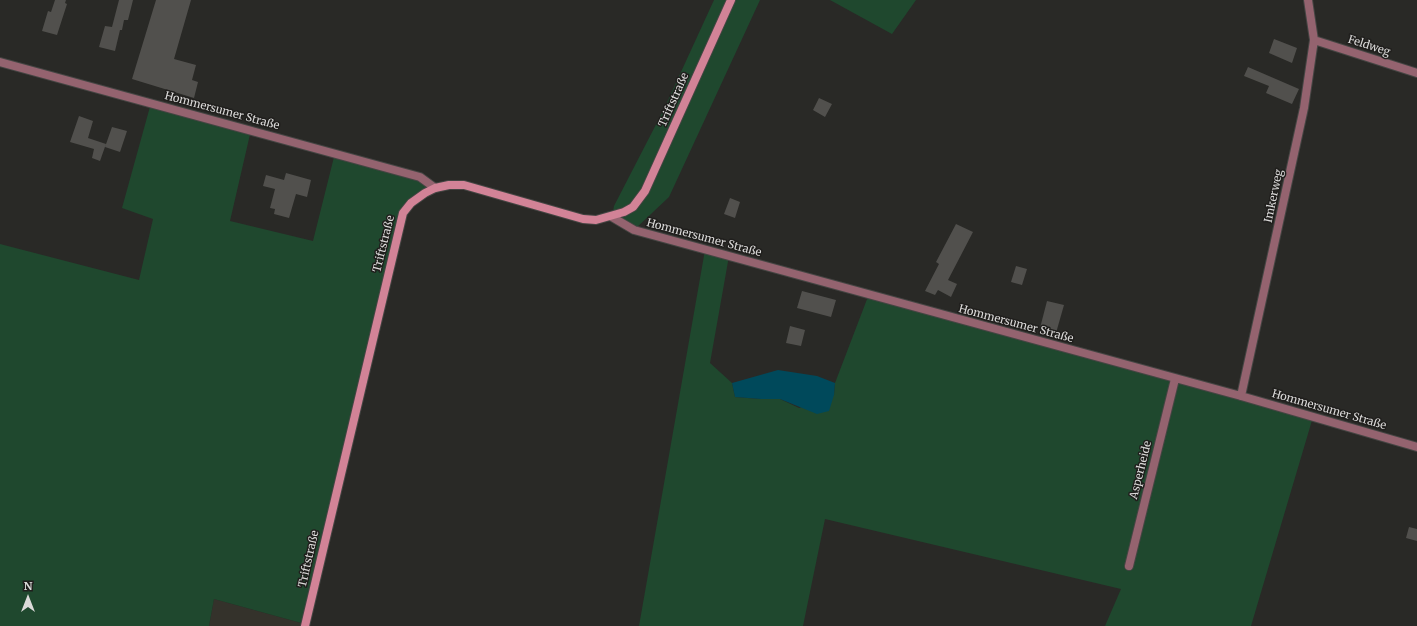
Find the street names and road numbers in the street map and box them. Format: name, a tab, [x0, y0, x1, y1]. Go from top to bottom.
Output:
street label: Feldweg	[1346, 33, 1392, 59]
street label: Triftstraße	[656, 71, 692, 129]
street label: Hommersumer Straße	[163, 89, 281, 133]
street label: Imkerweg	[1262, 168, 1286, 224]
street label: Triftstraße	[371, 214, 397, 274]
street label: Hommersumer Straße	[645, 216, 763, 260]
street label: Hommersumer Straße	[957, 302, 1075, 346]
street label: Hommersumer Straße	[1270, 387, 1388, 433]
street label: Asperheide	[1127, 440, 1155, 500]
street label: Triftstraße	[296, 529, 322, 589]

